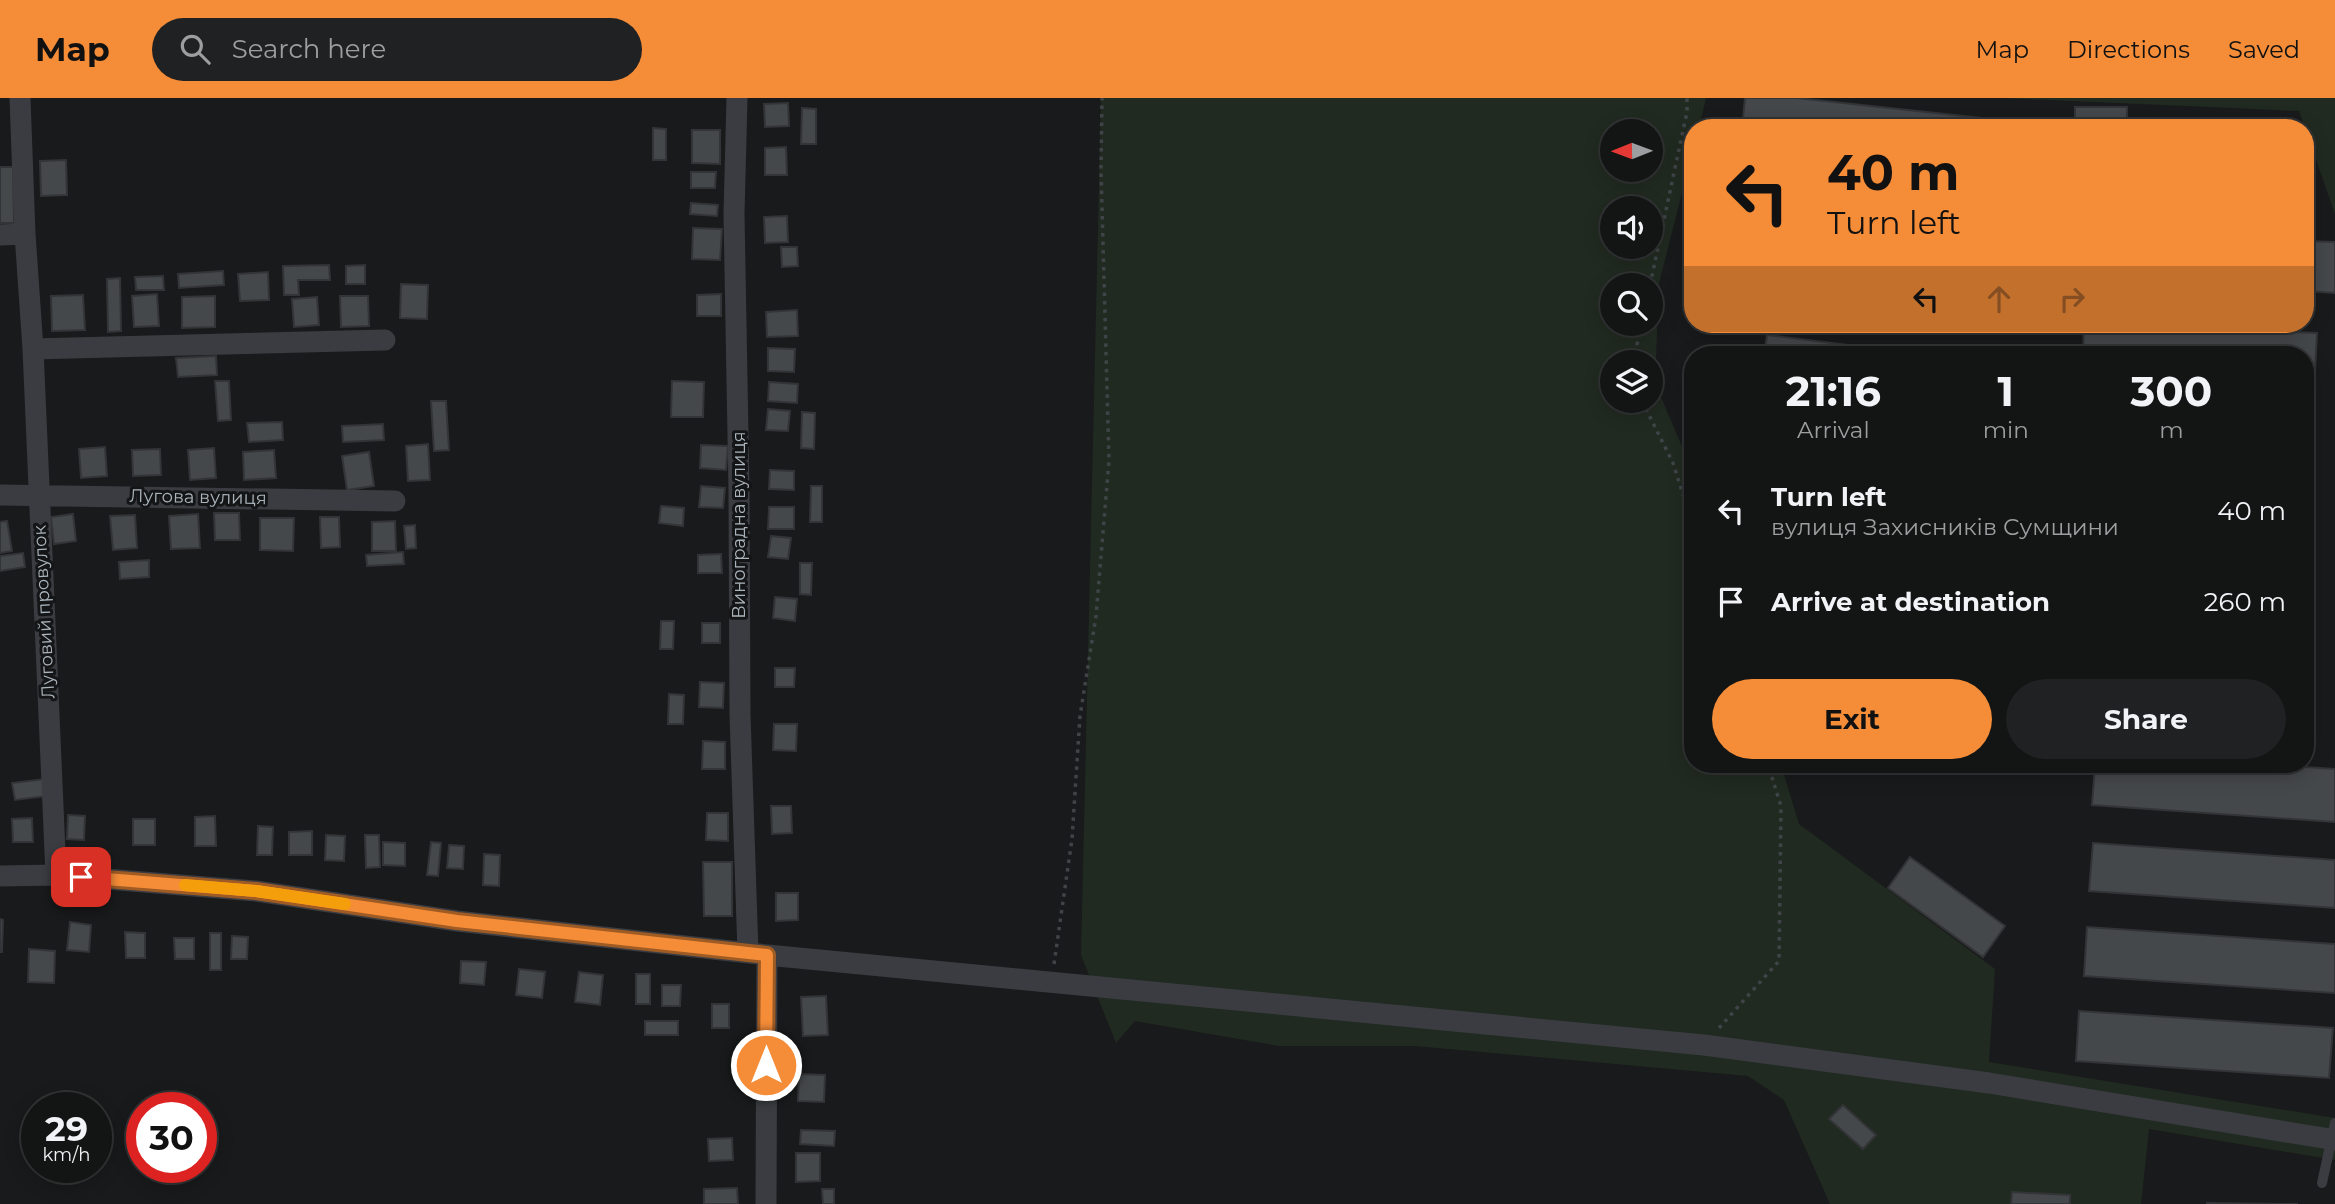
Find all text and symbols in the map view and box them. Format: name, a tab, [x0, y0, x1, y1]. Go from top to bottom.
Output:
search box	[152, 18, 642, 81]
text: Map	[35, 29, 110, 69]
icon: search	[176, 30, 214, 68]
text: Search here	[232, 33, 386, 65]
text: Map	[1976, 35, 2029, 64]
text: Directions	[2067, 35, 2190, 64]
text: Saved	[2228, 35, 2300, 64]
north arrow	[1600, 119, 1662, 182]
map controls	[1600, 119, 1663, 413]
text: 40 m	[1827, 143, 1959, 202]
icon: left	[1712, 147, 1803, 238]
button: sound	[1600, 196, 1663, 259]
text: Turn left	[1827, 203, 1961, 242]
button: search	[1600, 273, 1663, 336]
icon: left	[1907, 280, 1945, 318]
icon: ahead	[1980, 280, 2018, 318]
icon: right	[2053, 280, 2091, 318]
button: layers	[1600, 350, 1663, 413]
text: 21:16	[1786, 365, 1881, 417]
text: 1	[1998, 365, 2014, 417]
text: 300	[2130, 365, 2212, 417]
text: Arrival	[1797, 416, 1870, 444]
text: min	[1983, 416, 2029, 444]
text: m	[2159, 416, 2184, 444]
street label: Виноградна вулиця	[728, 431, 750, 619]
text: Turn left	[1771, 481, 1887, 513]
street label: Лугова вулиця	[129, 485, 267, 509]
icon: left	[1712, 492, 1750, 530]
text: 40 m	[2217, 495, 2286, 527]
text: вулиця Захисників Сумщини	[1771, 513, 2119, 541]
street label: Луговий провулок	[28, 524, 60, 699]
icon: arrive	[1712, 583, 1750, 621]
text: Arrive at destination	[1771, 586, 2050, 618]
text: 260 m	[2204, 586, 2286, 618]
button: Exit	[1712, 679, 1992, 759]
button: Share	[2006, 679, 2286, 759]
pin	[51, 847, 111, 907]
icon: arrive	[62, 858, 100, 896]
position arrow	[729, 1028, 803, 1102]
speed limit sign: 30	[126, 1092, 217, 1183]
text: 29	[45, 1107, 88, 1150]
text: km/h	[42, 1144, 91, 1166]

